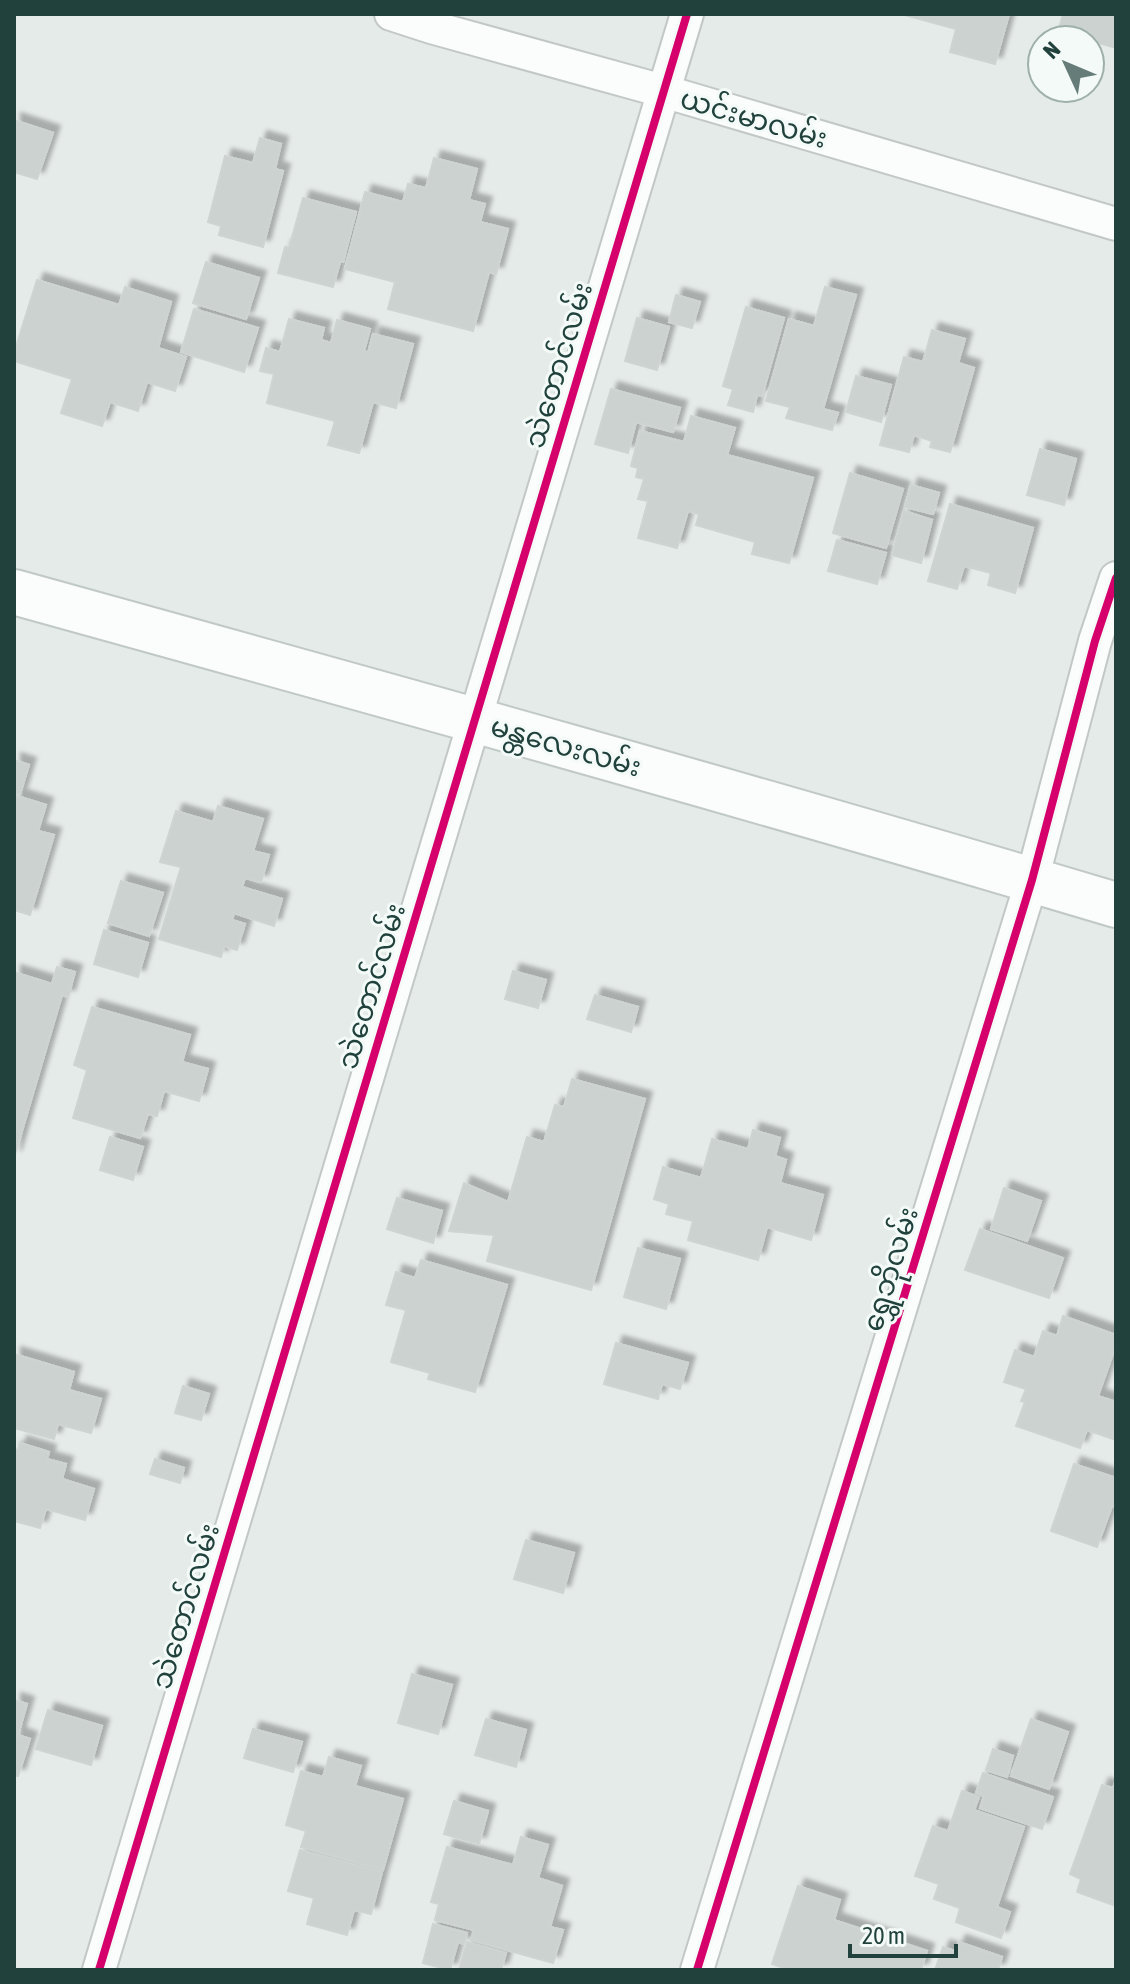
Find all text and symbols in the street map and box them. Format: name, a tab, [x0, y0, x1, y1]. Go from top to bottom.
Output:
north arrow	[1026, 24, 1106, 104]
text: N	[1038, 36, 1065, 64]
street label: ယင်းမာလမ်း	[677, 80, 832, 154]
street label: သဲတောင်လမ်း	[516, 278, 598, 452]
street label: မန္တလေးလမ်း	[485, 707, 646, 790]
street label: သဲတောင်လမ်း	[329, 899, 411, 1073]
street label: ရွှေဘိုလမ်း	[854, 1202, 931, 1337]
street label: သဲတောင်လမ်း	[143, 1519, 225, 1693]
scale bar	[850, 1908, 956, 1958]
text: 20 m	[862, 1922, 905, 1949]

